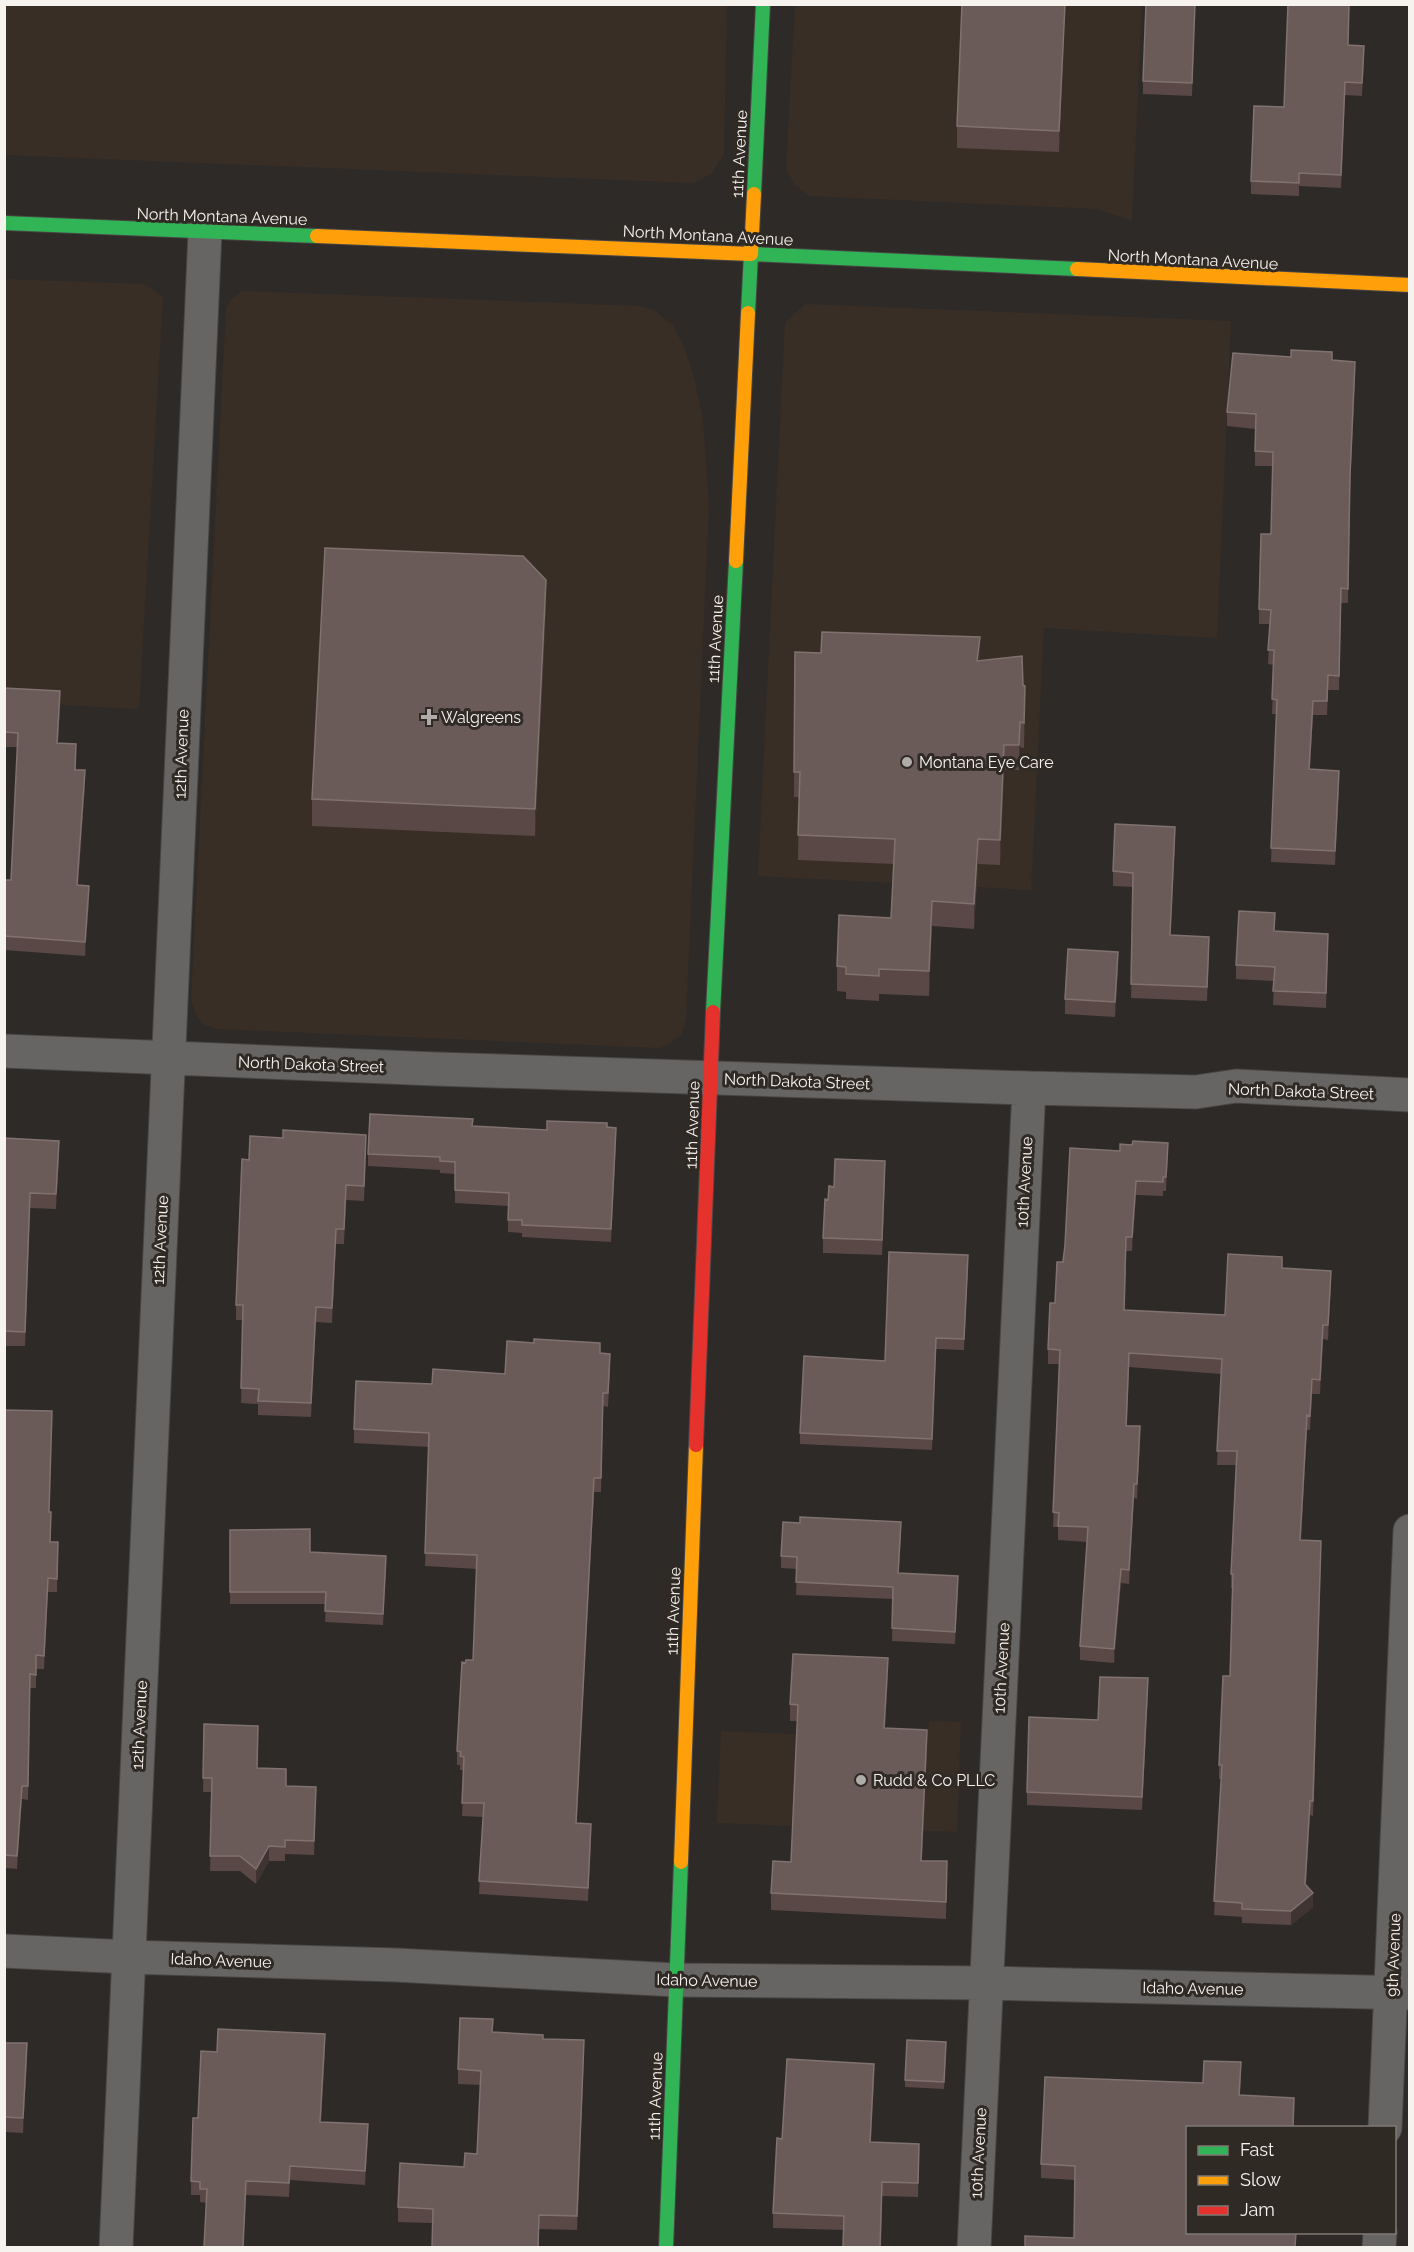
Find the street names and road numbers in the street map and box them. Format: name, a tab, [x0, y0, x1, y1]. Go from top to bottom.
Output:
street label: 11th Avenue	[728, 110, 751, 199]
street label: North Montana Avenue	[136, 204, 308, 229]
street label: North Montana Avenue	[622, 222, 794, 249]
street label: North Montana Avenue	[1107, 246, 1279, 273]
street label: 11th Avenue	[704, 595, 727, 684]
street label: 12th Avenue	[170, 709, 193, 799]
street label: North Dakota Street	[238, 1052, 385, 1077]
street label: North Dakota Street	[724, 1069, 871, 1094]
street label: North Dakota Street	[1228, 1079, 1375, 1104]
street label: 11th Avenue	[681, 1081, 704, 1169]
street label: 10th Avenue	[1013, 1136, 1036, 1228]
street label: 12th Avenue	[149, 1195, 172, 1285]
street label: 11th Avenue	[662, 1567, 685, 1655]
street label: 10th Avenue	[990, 1622, 1013, 1714]
street label: 12th Avenue	[128, 1680, 151, 1770]
street label: 9th Avenue	[1383, 1913, 1404, 1997]
street label: Idaho Avenue	[170, 1949, 272, 1972]
street label: Idaho Avenue	[656, 1970, 758, 1991]
street label: Idaho Avenue	[1142, 1978, 1244, 1999]
street label: 11th Avenue	[644, 2052, 667, 2140]
street label: 10th Avenue	[967, 2107, 990, 2199]

